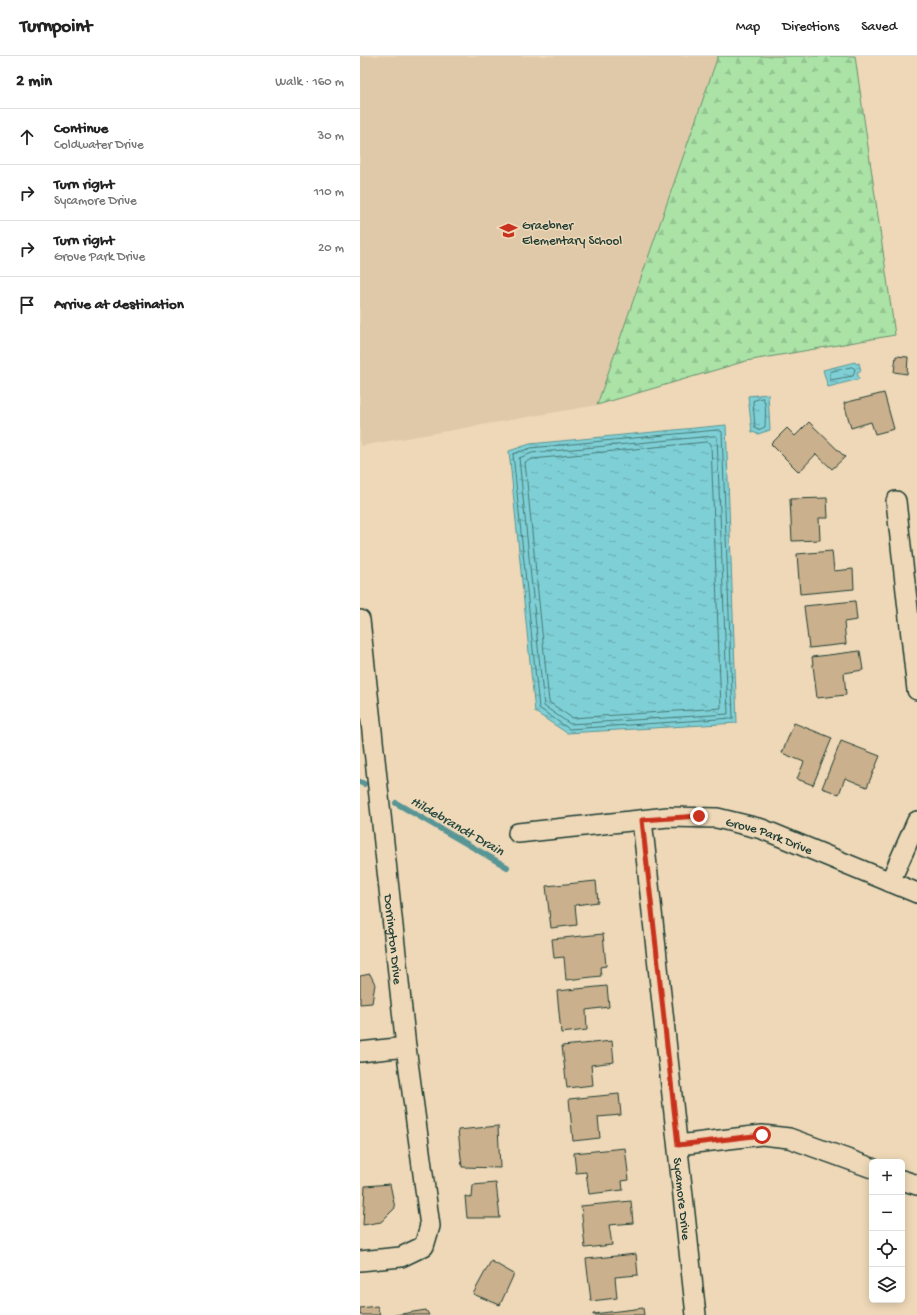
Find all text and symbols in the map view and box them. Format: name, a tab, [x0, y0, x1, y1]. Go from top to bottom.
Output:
text: Turnpoint	[20, 16, 92, 39]
text: Map	[736, 19, 760, 36]
text: Directions	[782, 19, 839, 36]
text: Saved	[861, 19, 897, 36]
text: 2 min	[16, 72, 52, 92]
text: Walk · 160 m	[275, 75, 344, 90]
text: Continue	[54, 120, 108, 138]
icon: ahead	[16, 126, 38, 148]
text: 30 m	[318, 129, 344, 144]
text: Coldwater Drive	[54, 138, 144, 153]
text: Turn right	[54, 176, 114, 194]
icon: right	[16, 182, 38, 204]
text: 110 m	[314, 185, 344, 200]
text: Sycamore Drive	[54, 194, 137, 209]
place label: Graebner Elementary School	[522, 219, 622, 249]
school or university icon: Graebner Elementary School	[499, 221, 519, 241]
text: Turn right	[54, 232, 114, 250]
icon: right	[16, 238, 38, 260]
text: 20 m	[318, 241, 344, 256]
text: Grove Park Drive	[54, 250, 145, 265]
icon: arrive	[16, 294, 38, 316]
text: Arrive at destination	[54, 296, 184, 314]
water label: Hildebrandt Drain	[407, 794, 507, 861]
route end	[690, 807, 708, 825]
street label: Grove Park Drive	[724, 815, 815, 859]
street label: Dorrington Drive	[379, 893, 404, 986]
route start	[753, 1126, 771, 1144]
street label: Sycamore Drive	[669, 1157, 693, 1241]
map controls	[869, 1159, 905, 1303]
button: +	[869, 1159, 905, 1195]
button: −	[869, 1195, 905, 1231]
button: locate	[869, 1231, 905, 1267]
button: layers	[869, 1267, 905, 1303]

